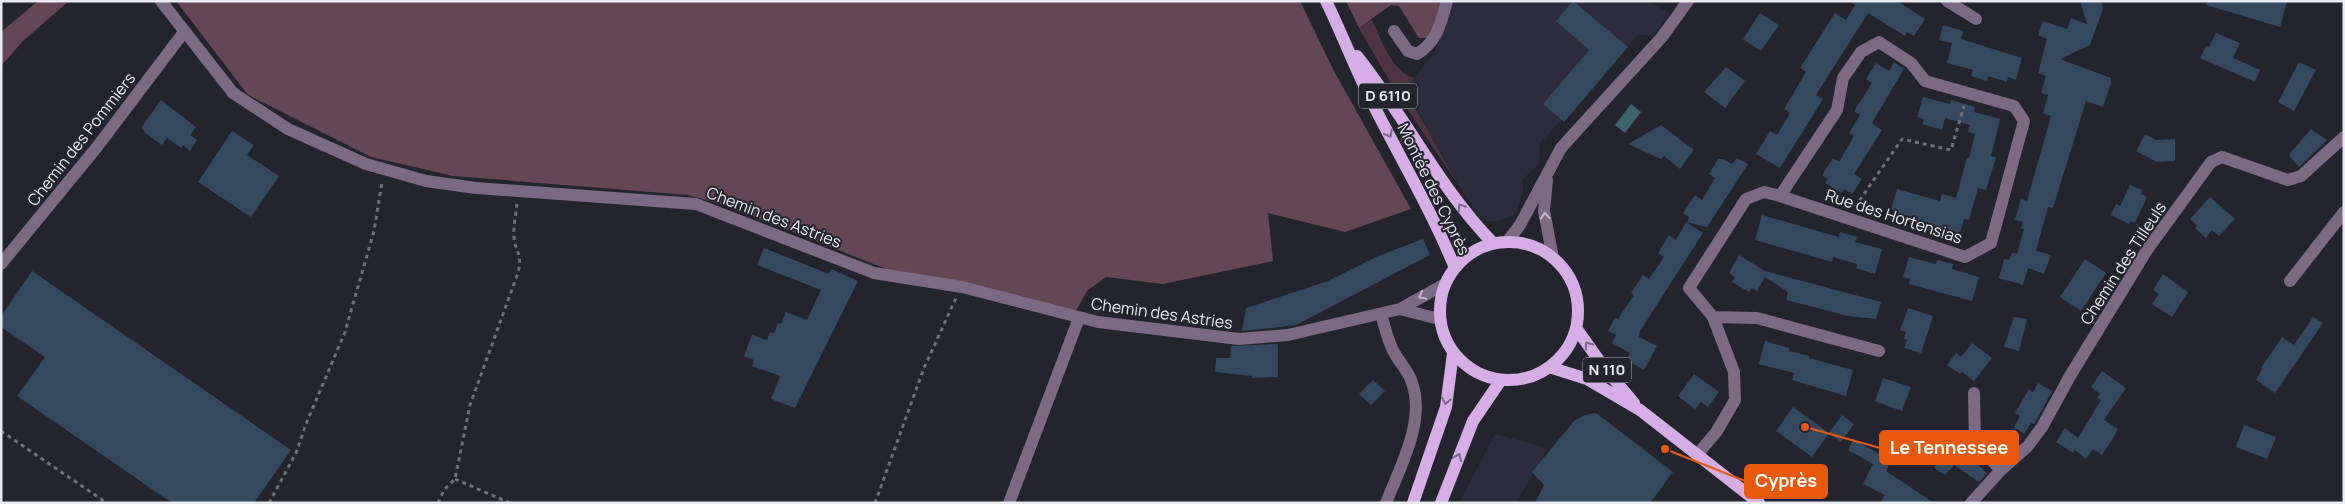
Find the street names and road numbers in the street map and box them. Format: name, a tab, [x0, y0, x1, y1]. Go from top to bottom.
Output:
street label: Chemin des Pommiers	[22, 68, 140, 210]
road number: D 6110	[1359, 84, 1417, 108]
street label: Montée des Cyprès	[1393, 119, 1475, 259]
street label: Chemin des Astries	[703, 181, 845, 253]
street label: Rue des Hortensias	[1823, 183, 1965, 249]
street label: Chemin des Tilleuls	[2075, 197, 2171, 329]
street label: Chemin des Astries	[1090, 292, 1234, 334]
road number: N 110	[1583, 358, 1631, 382]

